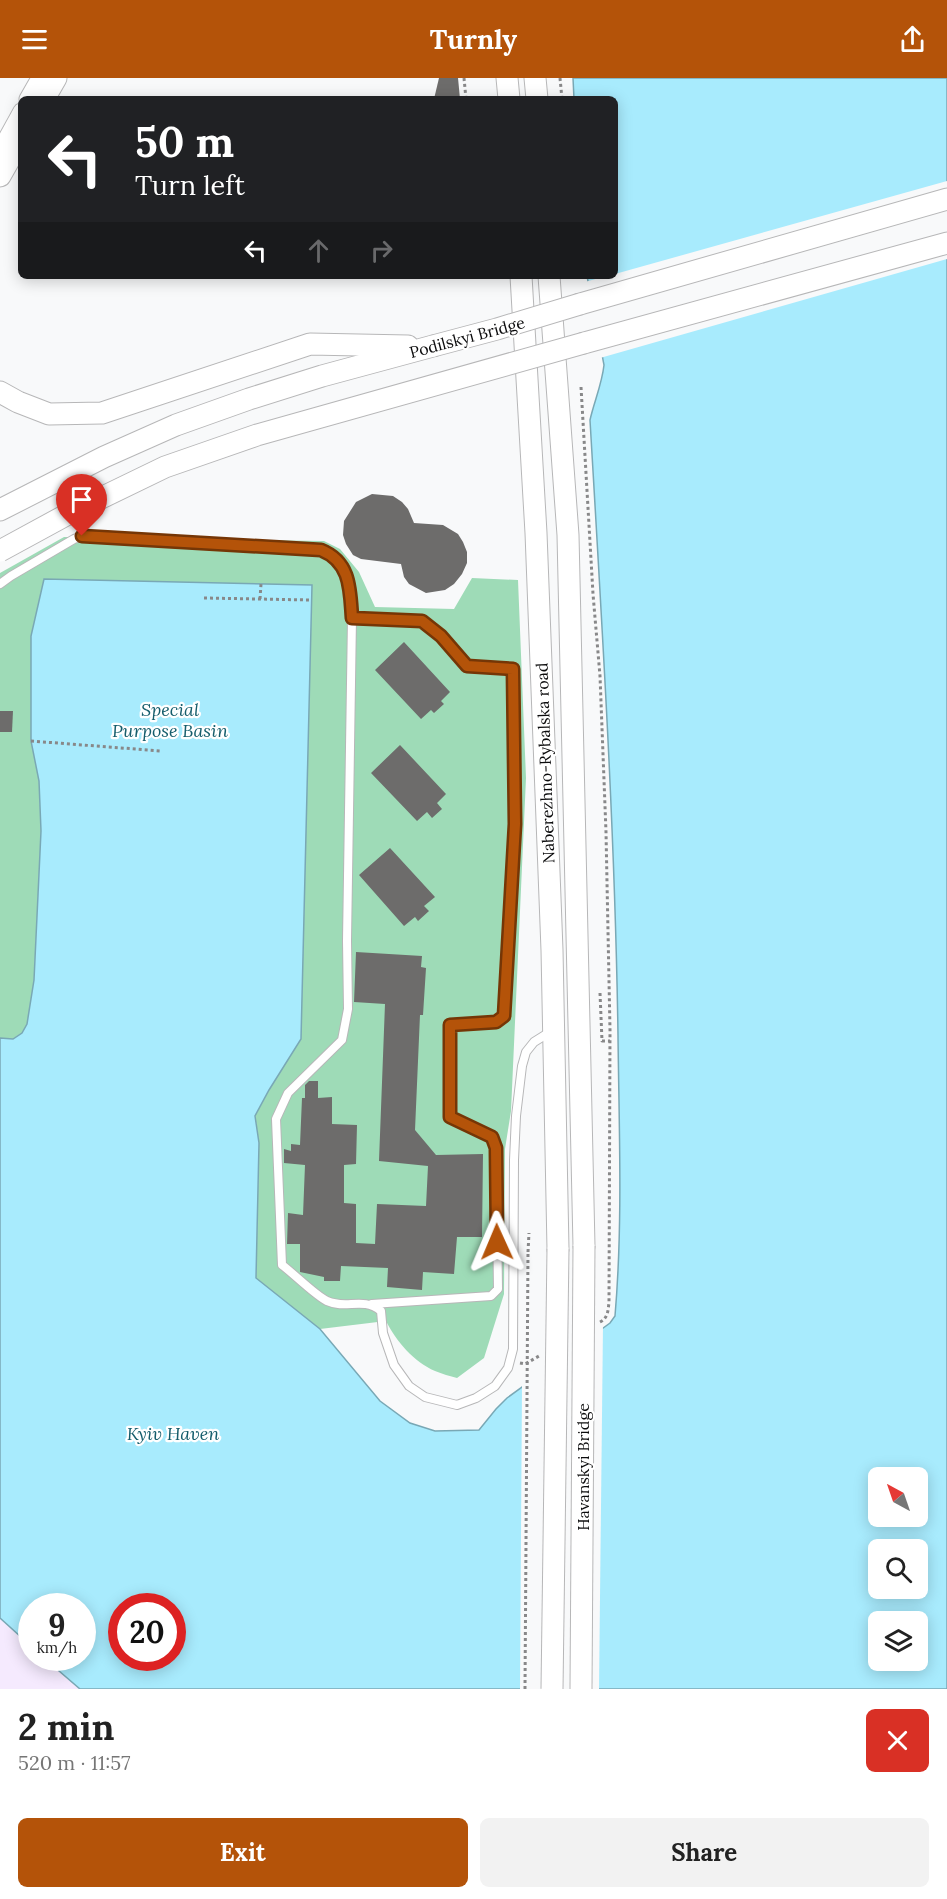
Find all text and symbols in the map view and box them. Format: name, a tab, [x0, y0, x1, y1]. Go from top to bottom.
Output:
text: Turnly	[430, 22, 517, 56]
icon: menu	[18, 23, 51, 56]
icon: share	[896, 23, 929, 56]
text: 50 m	[135, 115, 234, 169]
icon: left	[36, 120, 114, 198]
text: Turn left	[135, 168, 245, 202]
icon: left	[239, 234, 272, 267]
icon: ahead	[302, 234, 335, 267]
icon: right	[365, 234, 398, 267]
street label: Podilskyi Bridge	[407, 312, 527, 362]
pin	[56, 474, 107, 536]
icon: arrive	[65, 483, 98, 516]
street label: Naberezhno-Rybalska road	[531, 662, 559, 864]
water label: Special Purpose Basin	[112, 698, 228, 742]
position arrow	[465, 1210, 529, 1274]
street label: Havanskyi Bridge	[573, 1403, 593, 1531]
water label: Kyiv Haven	[127, 1422, 219, 1445]
north arrow	[868, 1467, 928, 1527]
map controls	[868, 1467, 928, 1671]
button: search	[868, 1539, 928, 1599]
speed limit sign: 20	[108, 1593, 186, 1671]
text: 9	[48, 1606, 66, 1644]
button: layers	[868, 1611, 928, 1671]
text: km/h	[37, 1638, 77, 1657]
text: 2 min	[18, 1704, 115, 1750]
button: close	[866, 1709, 929, 1772]
text: 520 m · 11:57	[18, 1750, 130, 1775]
button: Exit	[18, 1818, 468, 1887]
button: Share	[480, 1818, 929, 1887]

